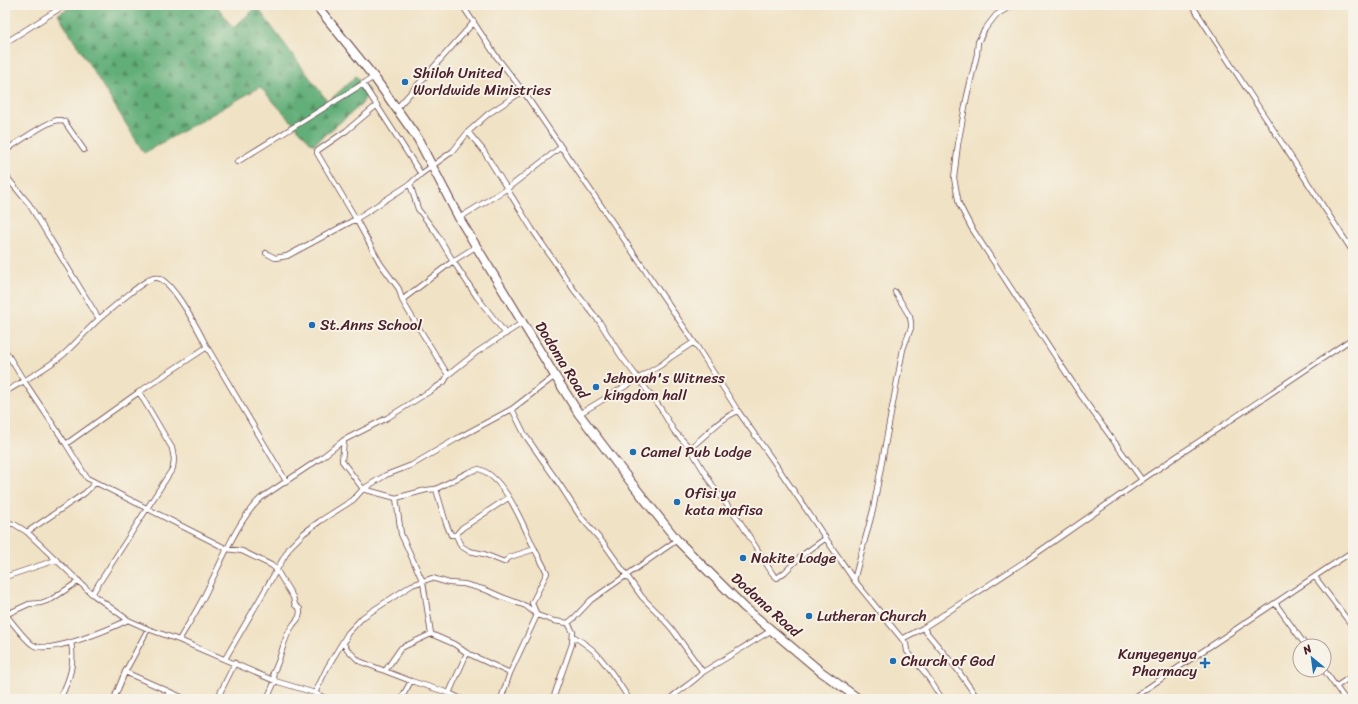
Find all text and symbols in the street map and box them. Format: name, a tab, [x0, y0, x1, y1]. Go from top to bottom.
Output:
place label: Shiloh United Worldwide Ministries	[413, 60, 551, 103]
marker: Shiloh United Worldwide Ministries	[400, 77, 410, 87]
place label: St.Anns School	[320, 312, 422, 338]
street label: Dodoma Road	[528, 316, 597, 405]
marker: St.Anns School	[307, 320, 317, 330]
place label: Jehovah's Witness kingdom hall	[603, 365, 725, 408]
marker: Jehovah's Witness kingdom hall	[591, 382, 601, 392]
place label: Camel Pub Lodge	[641, 439, 752, 465]
marker: Camel Pub Lodge	[628, 447, 638, 457]
place label: Ofisi ya kata mafisa	[685, 480, 764, 523]
marker: Ofisi ya kata mafisa	[672, 497, 682, 507]
place label: Nakite Lodge	[751, 545, 837, 571]
marker: Nakite Lodge	[738, 553, 748, 563]
street label: Dodoma Road	[725, 566, 808, 645]
place label: Lutheran Church	[817, 603, 927, 629]
marker: Lutheran Church	[804, 611, 814, 621]
north arrow	[1292, 638, 1332, 678]
text: N	[1299, 639, 1316, 660]
place label: Kunyegenya Pharmacy	[1118, 641, 1197, 684]
place label: Church of God	[901, 648, 995, 674]
marker: Church of God	[888, 656, 898, 666]
marker: Kunyegenya Pharmacy	[1200, 658, 1210, 668]

